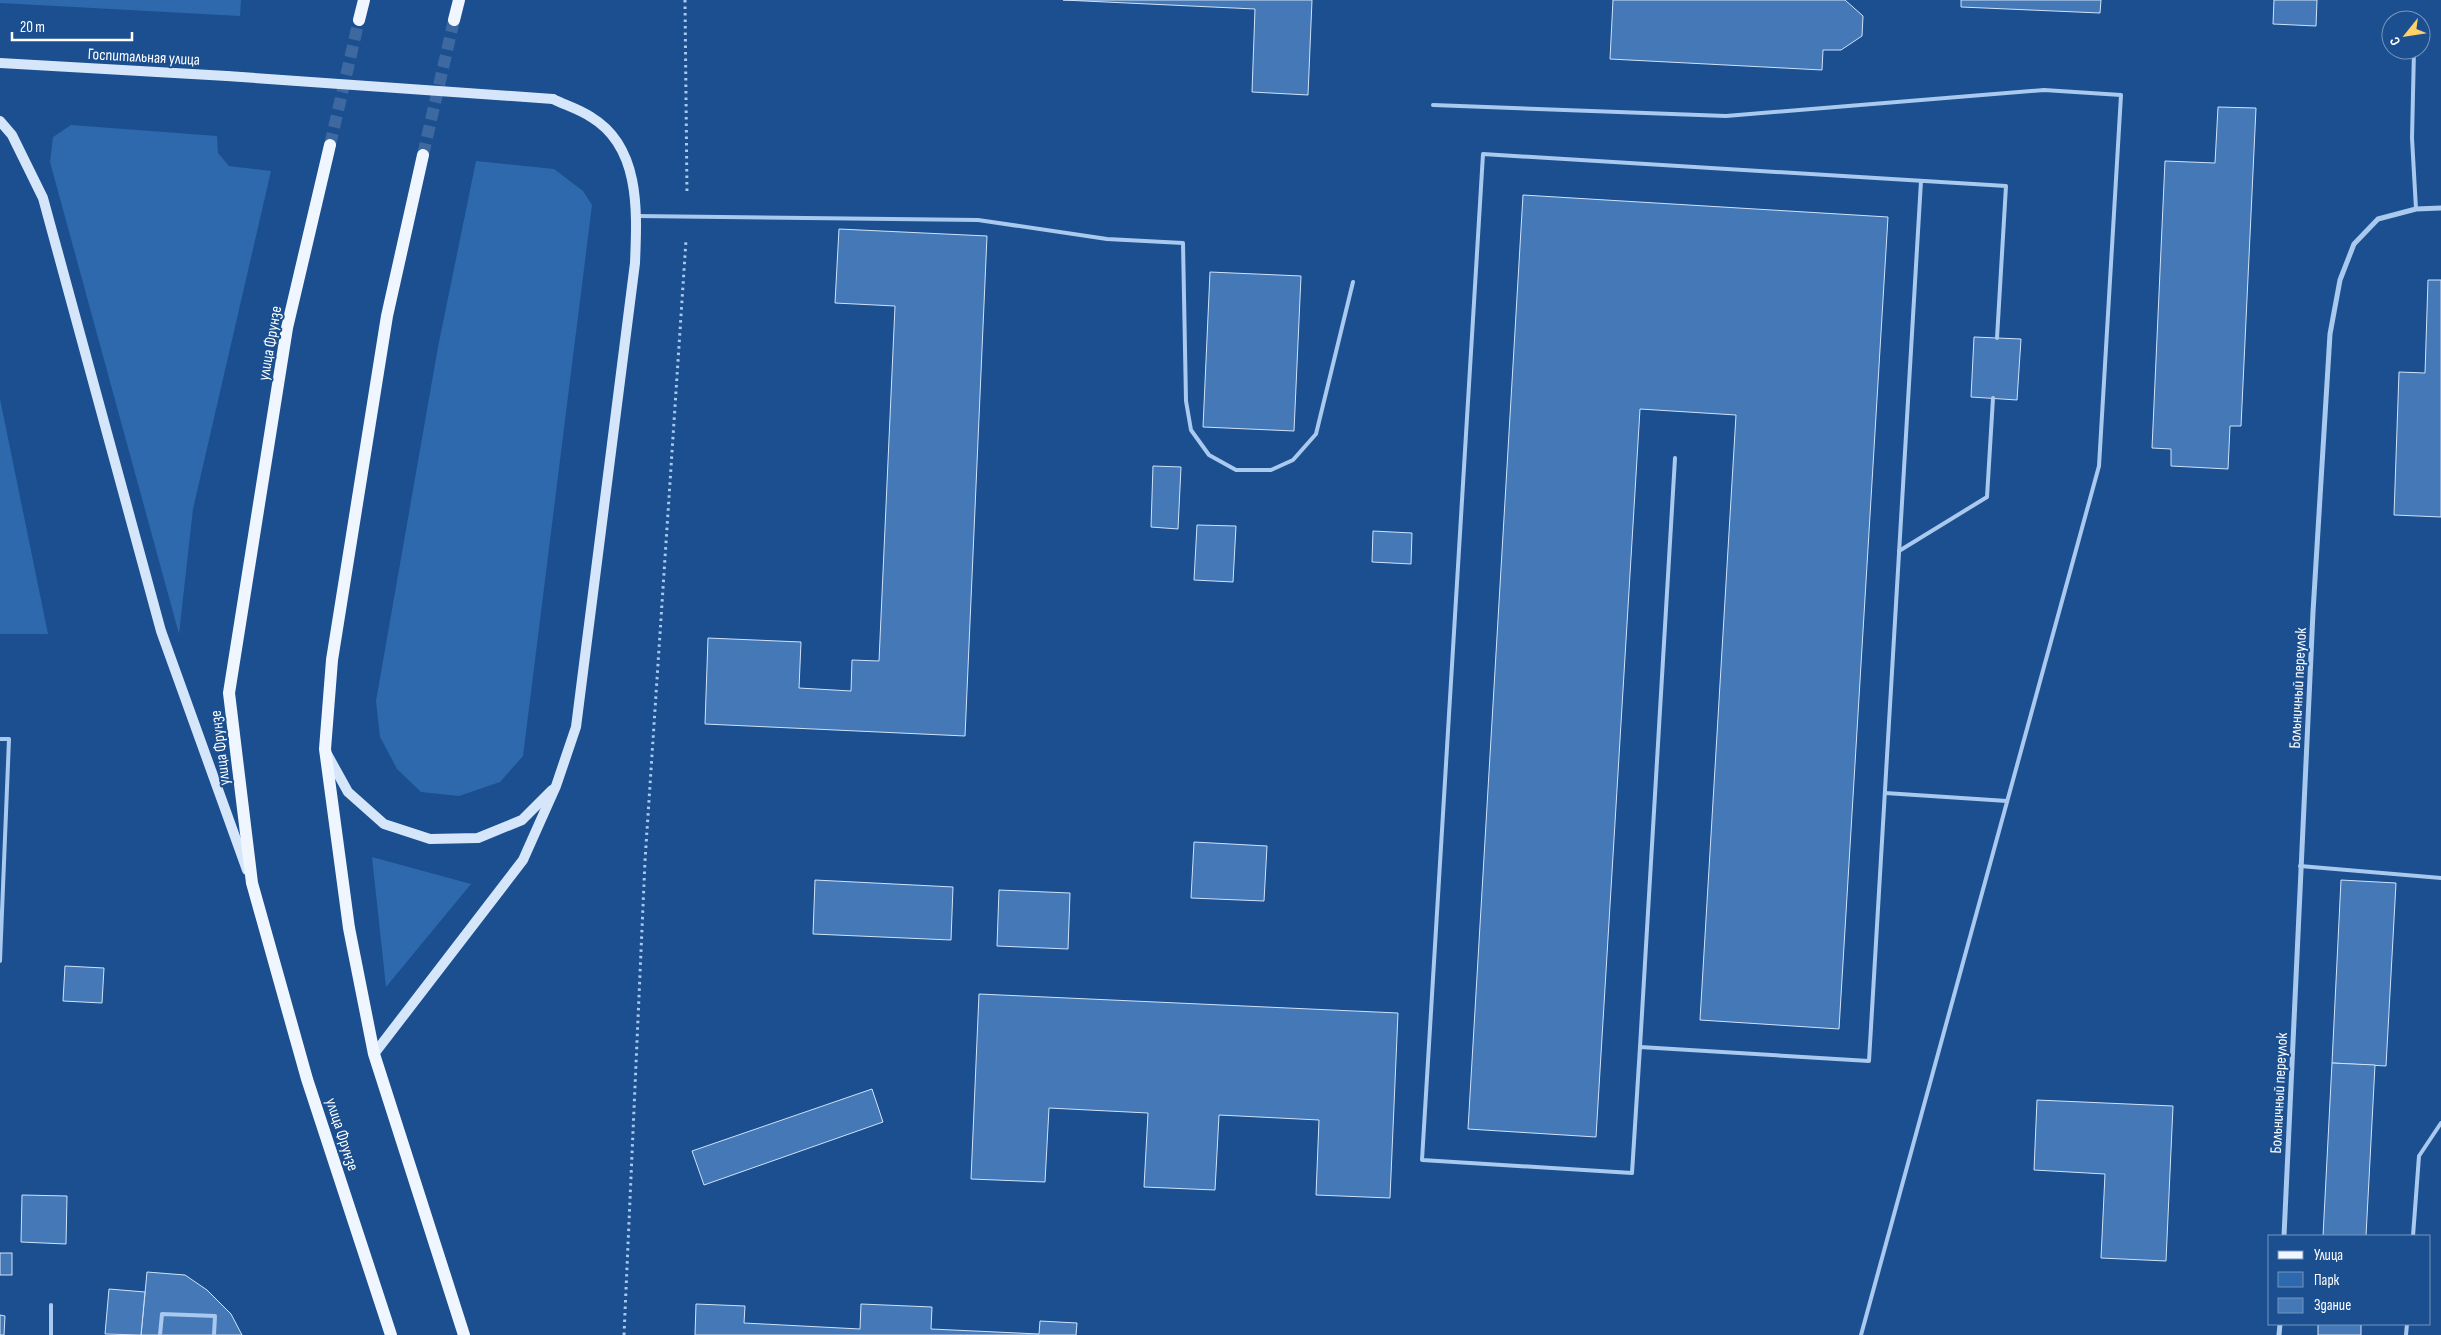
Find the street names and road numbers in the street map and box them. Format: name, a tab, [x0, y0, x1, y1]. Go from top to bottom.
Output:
street label: Госпитальная улица	[87, 45, 201, 70]
street label: улица Фрунзе	[255, 304, 286, 382]
street label: Больничный переулок	[2286, 626, 2311, 749]
street label: улица Фрунзе	[206, 709, 235, 786]
street label: Больничный переулок	[2267, 1031, 2292, 1154]
street label: улица Фрунзе	[321, 1096, 362, 1173]

